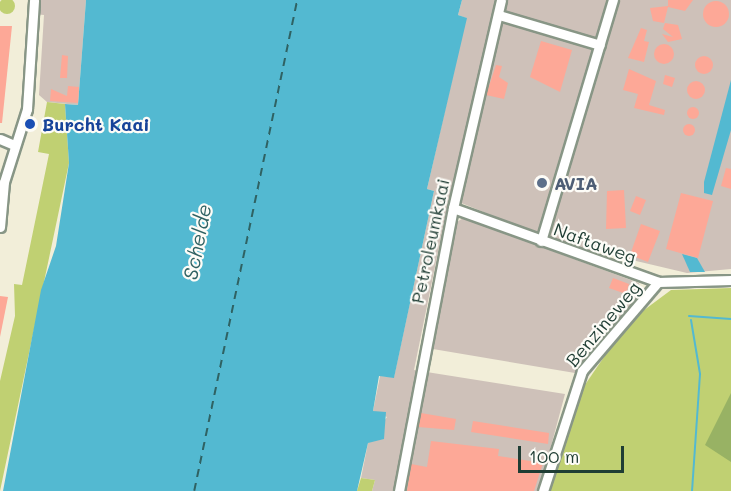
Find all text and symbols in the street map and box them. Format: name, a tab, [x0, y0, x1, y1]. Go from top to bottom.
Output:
place label: Burcht Kaai	[42, 113, 150, 135]
marker: Burcht Kaai	[23, 117, 37, 131]
place label: AVIA	[554, 172, 597, 194]
marker: AVIA	[535, 176, 549, 190]
street label: Petroleumkaai	[406, 177, 454, 305]
water label: Schelde	[178, 202, 216, 282]
street label: Naftaweg	[551, 218, 639, 268]
street label: Benzineweg	[561, 277, 645, 371]
scale bar	[521, 434, 628, 472]
text: 100 m	[529, 444, 579, 468]

